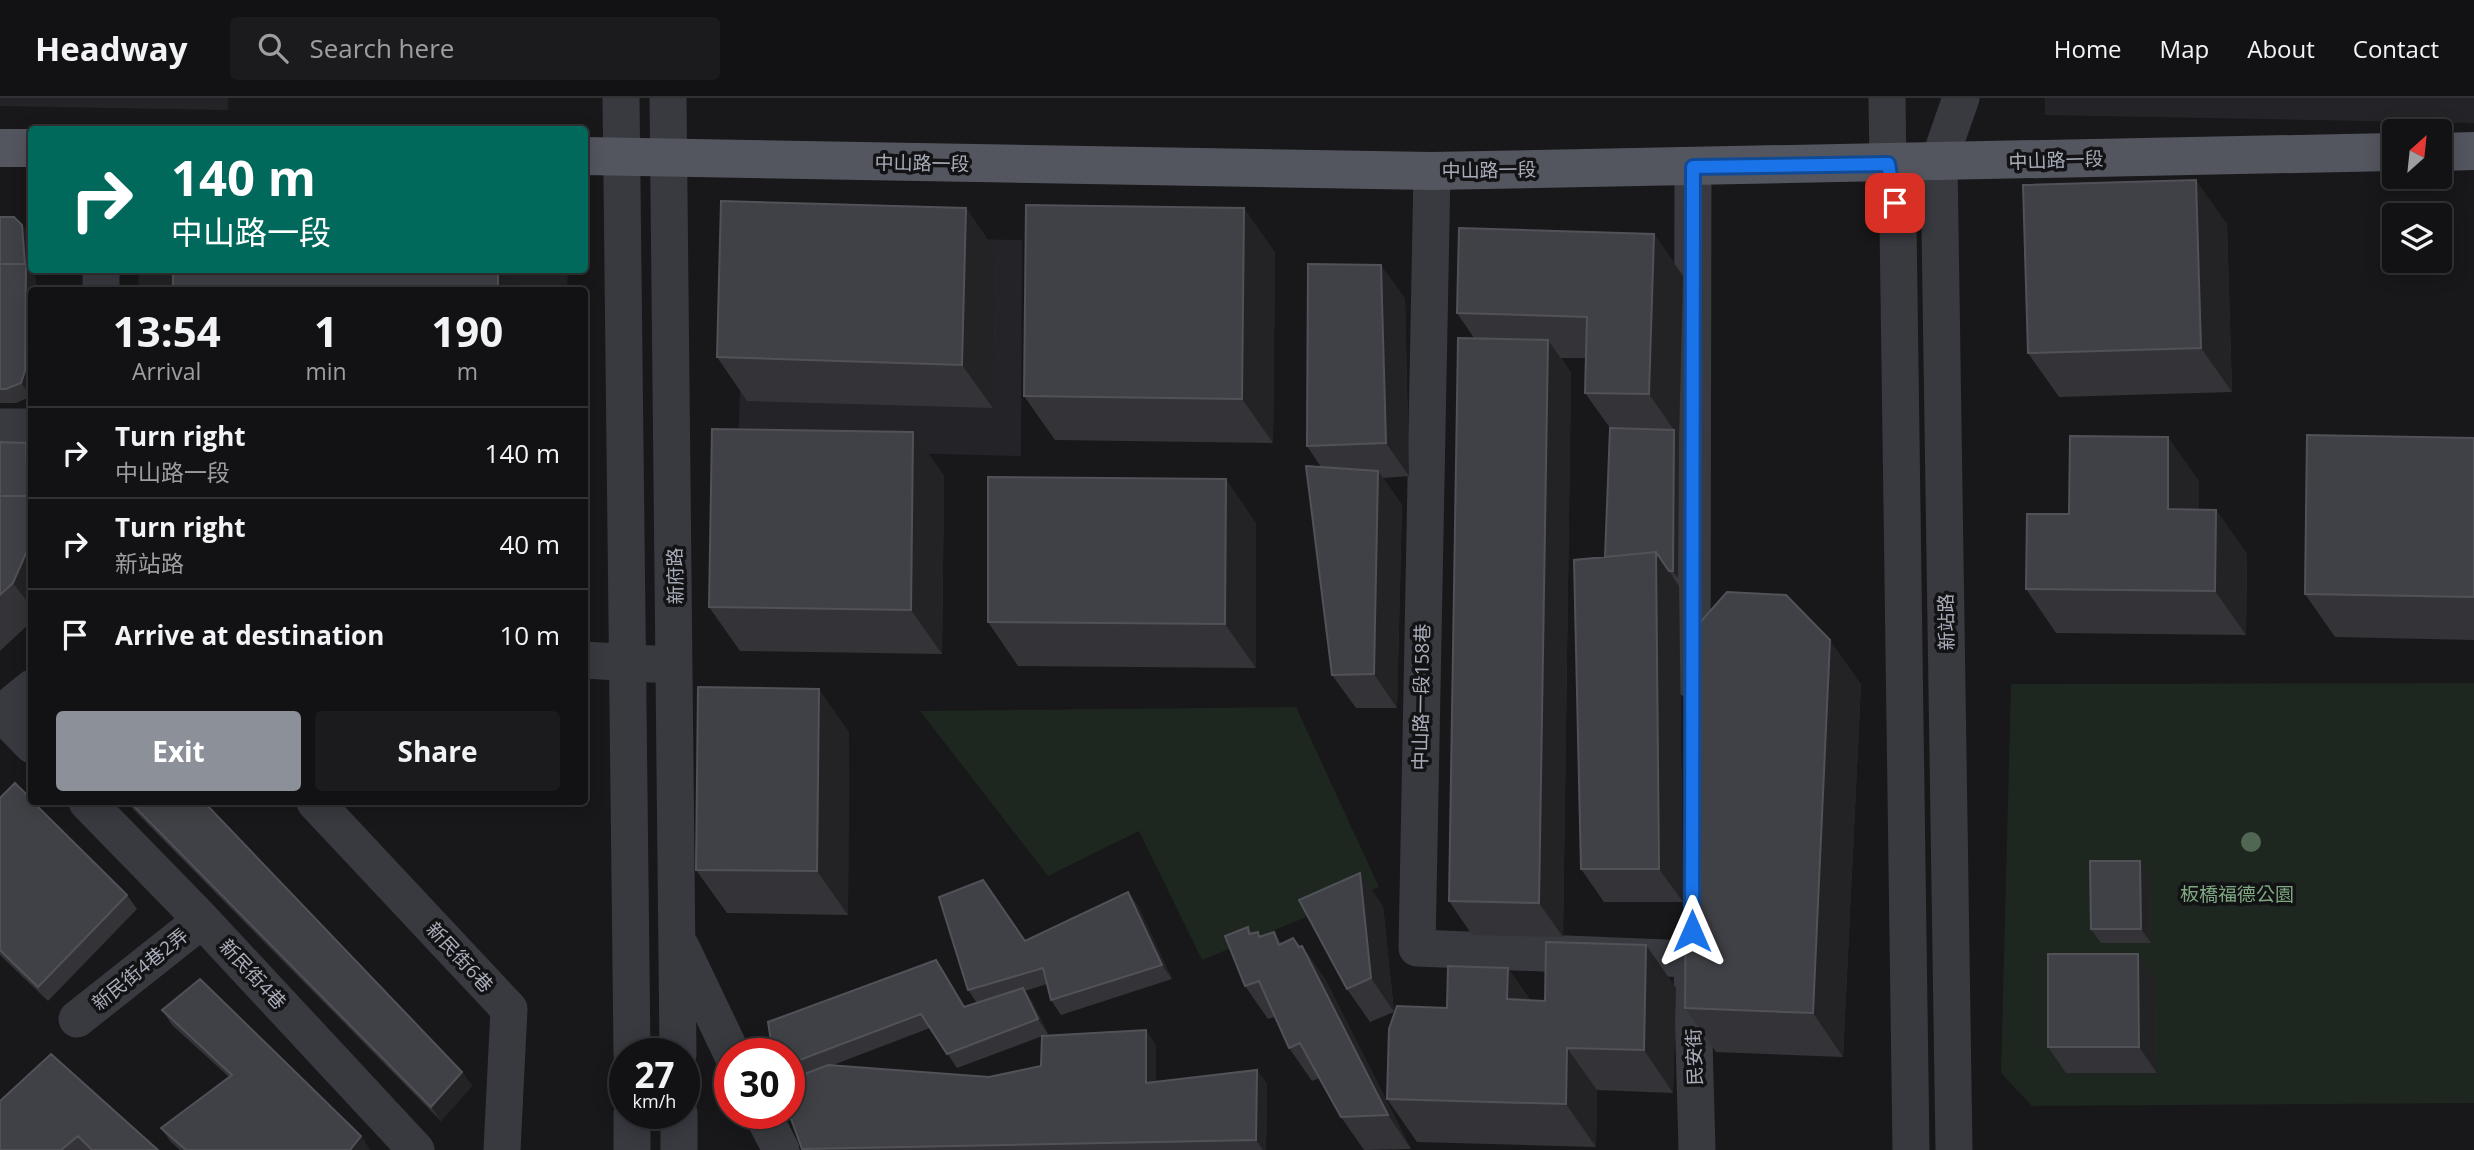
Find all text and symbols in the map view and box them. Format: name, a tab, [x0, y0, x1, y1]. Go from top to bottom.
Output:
search box	[230, 17, 720, 80]
text: Headway	[35, 26, 188, 71]
icon: search	[254, 29, 292, 67]
text: Search here	[310, 30, 454, 66]
text: Home	[2054, 32, 2122, 65]
text: Map	[2160, 32, 2209, 65]
text: About	[2247, 32, 2315, 65]
text: Contact	[2353, 32, 2439, 65]
north arrow	[2382, 119, 2452, 189]
map controls	[2382, 119, 2452, 273]
text: 140 m	[171, 144, 316, 210]
street label: 中山路一段	[2008, 145, 2104, 175]
street label: 中山路一段	[874, 149, 970, 177]
icon: right	[56, 154, 147, 245]
street label: 中山路一段	[1441, 156, 1537, 184]
pin	[1865, 173, 1925, 233]
icon: arrive	[1876, 184, 1914, 222]
button: layers	[2382, 203, 2452, 273]
text: 中山路一段	[171, 210, 331, 253]
text: 13:54	[113, 302, 221, 359]
text: 1	[314, 302, 338, 359]
text: 190	[431, 302, 503, 359]
text: Arrival	[132, 355, 201, 387]
text: min	[305, 355, 347, 387]
text: m	[457, 355, 478, 387]
text: Turn right	[115, 418, 246, 454]
icon: right	[56, 434, 94, 472]
text: 140 m	[485, 435, 560, 471]
text: 中山路一段	[115, 456, 230, 488]
text: Turn right	[115, 509, 246, 545]
icon: right	[56, 525, 94, 563]
text: 40 m	[499, 526, 560, 562]
text: 新站路	[115, 547, 184, 579]
street label: 新府路	[662, 547, 688, 605]
street label: 新站路	[1933, 593, 1959, 651]
icon: arrive	[56, 616, 94, 654]
text: Arrive at destination	[115, 617, 384, 653]
text: 10 m	[499, 617, 560, 653]
street label: 中山路一段158巷	[1407, 623, 1435, 771]
button: Exit	[56, 711, 301, 791]
button: Share	[315, 711, 560, 791]
park label: 板橋福德公園	[2180, 881, 2294, 907]
position arrow	[1655, 894, 1729, 968]
street label: 新民街6巷	[421, 916, 499, 998]
street label: 新民街4巷2弄	[86, 922, 194, 1016]
street label: 新民街4巷	[214, 933, 292, 1015]
street label: 民安街	[1680, 1028, 1708, 1086]
speed limit sign: 30	[714, 1038, 805, 1129]
text: 27	[634, 1051, 675, 1098]
text: km/h	[633, 1089, 676, 1113]

